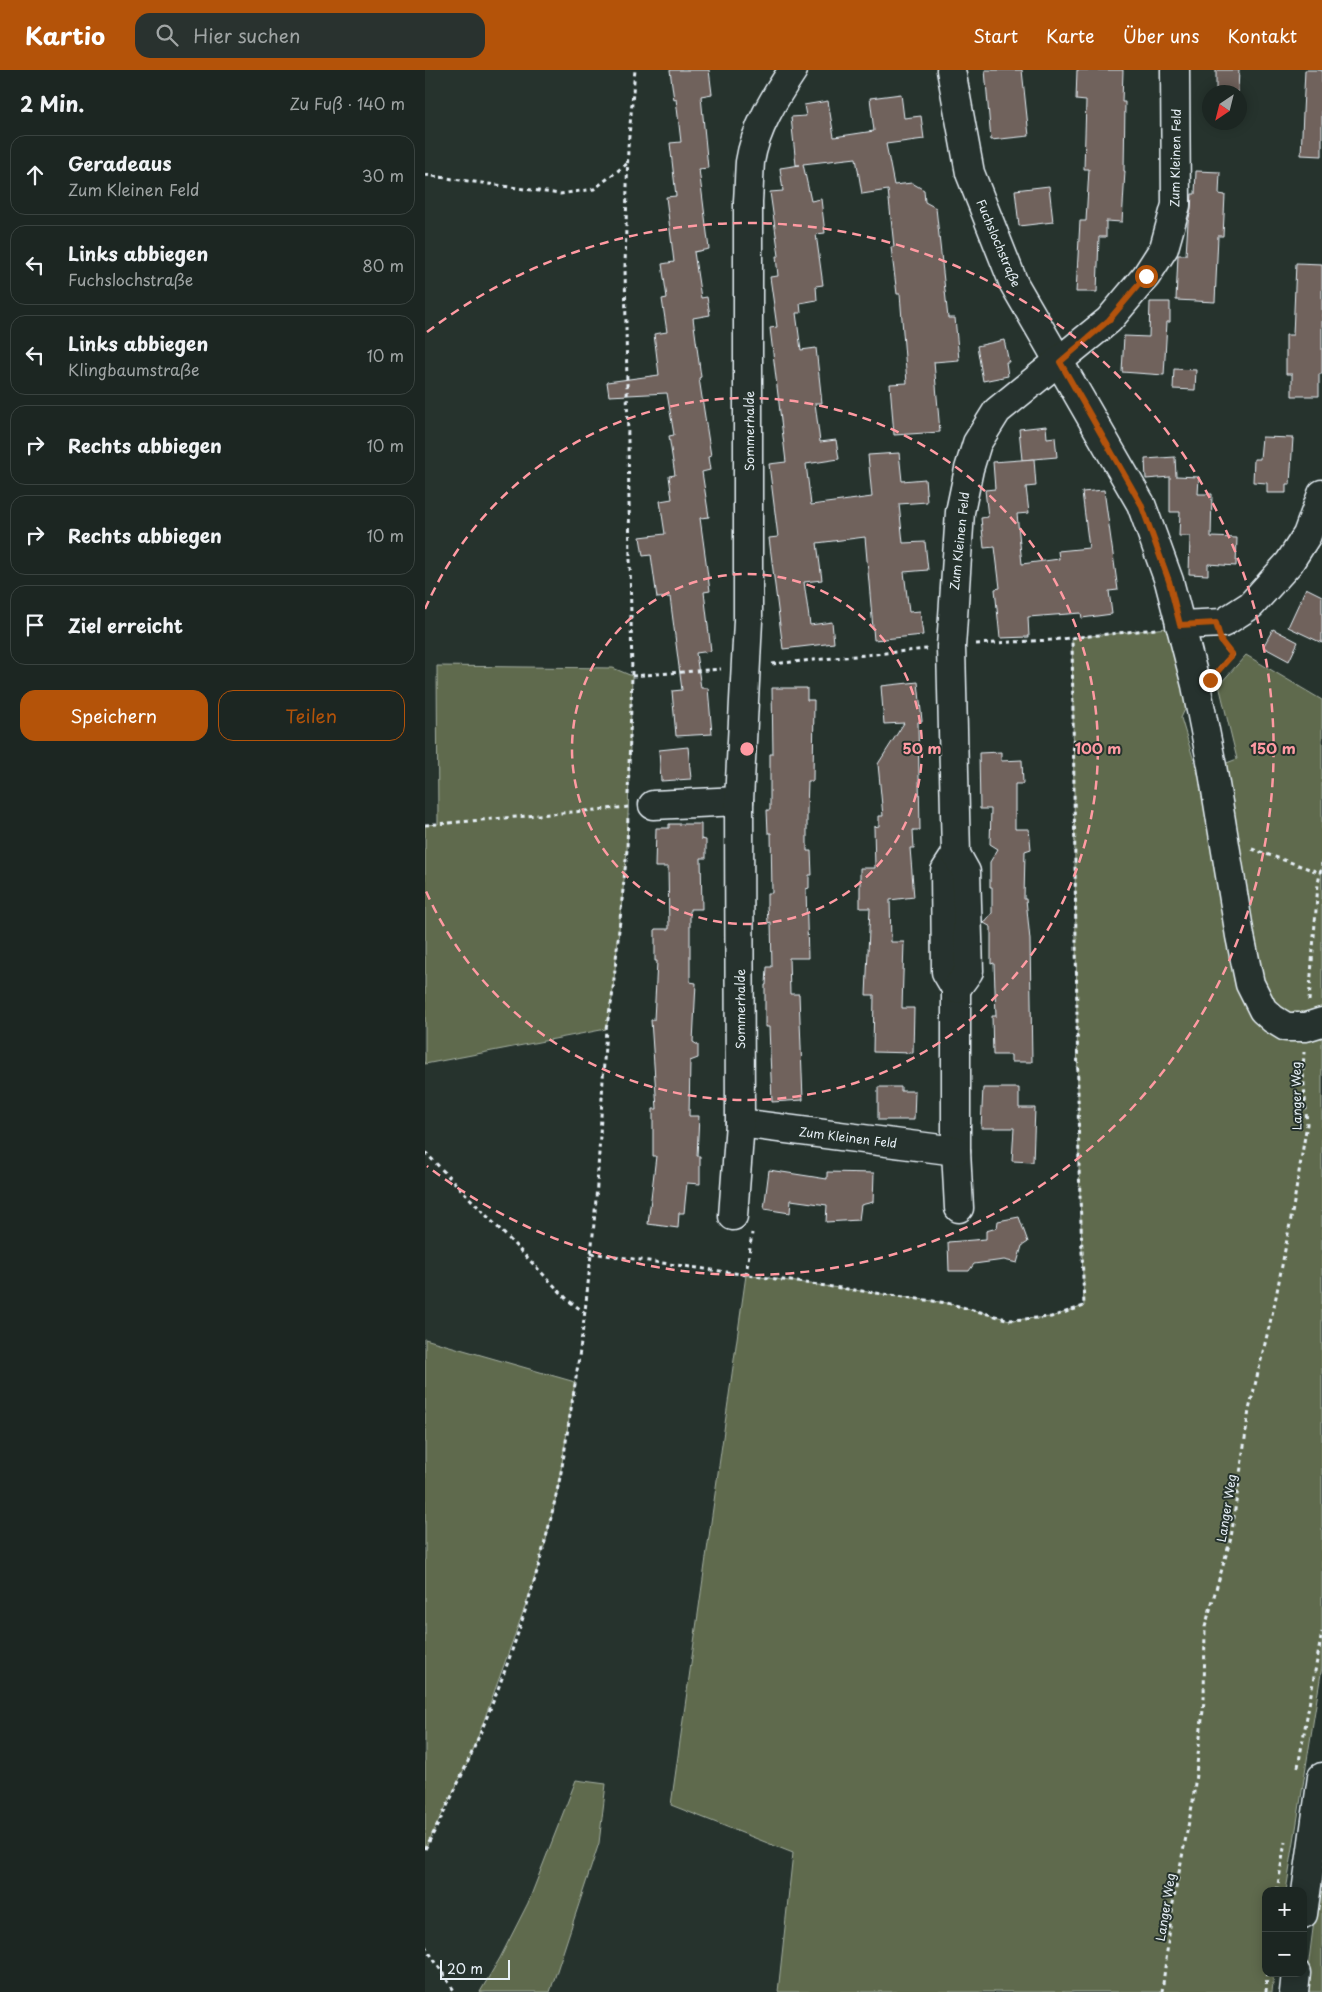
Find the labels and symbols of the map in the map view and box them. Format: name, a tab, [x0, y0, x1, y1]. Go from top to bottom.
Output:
north arrow	[1202, 85, 1247, 130]
street label: Zum Kleinen Feld	[1165, 109, 1185, 207]
street label: Fuchslochstraße	[972, 196, 1026, 290]
route start	[1135, 265, 1158, 288]
street label: Sommerhalde	[740, 390, 758, 471]
street label: Zum Kleinen Feld	[945, 491, 973, 591]
route end	[1199, 669, 1222, 692]
text: 50 m	[903, 736, 941, 759]
text: 100 m	[1075, 736, 1121, 759]
text: 150 m	[1250, 736, 1296, 759]
centre of rings	[738, 740, 756, 758]
street label: Sommerhalde	[731, 968, 749, 1049]
street label: Langer Weg	[1286, 1061, 1306, 1130]
street label: Zum Kleinen Feld	[798, 1122, 898, 1152]
street label: Langer Weg	[1212, 1473, 1240, 1543]
street label: Langer Weg	[1151, 1872, 1179, 1942]
scale bar	[440, 1957, 510, 1980]

